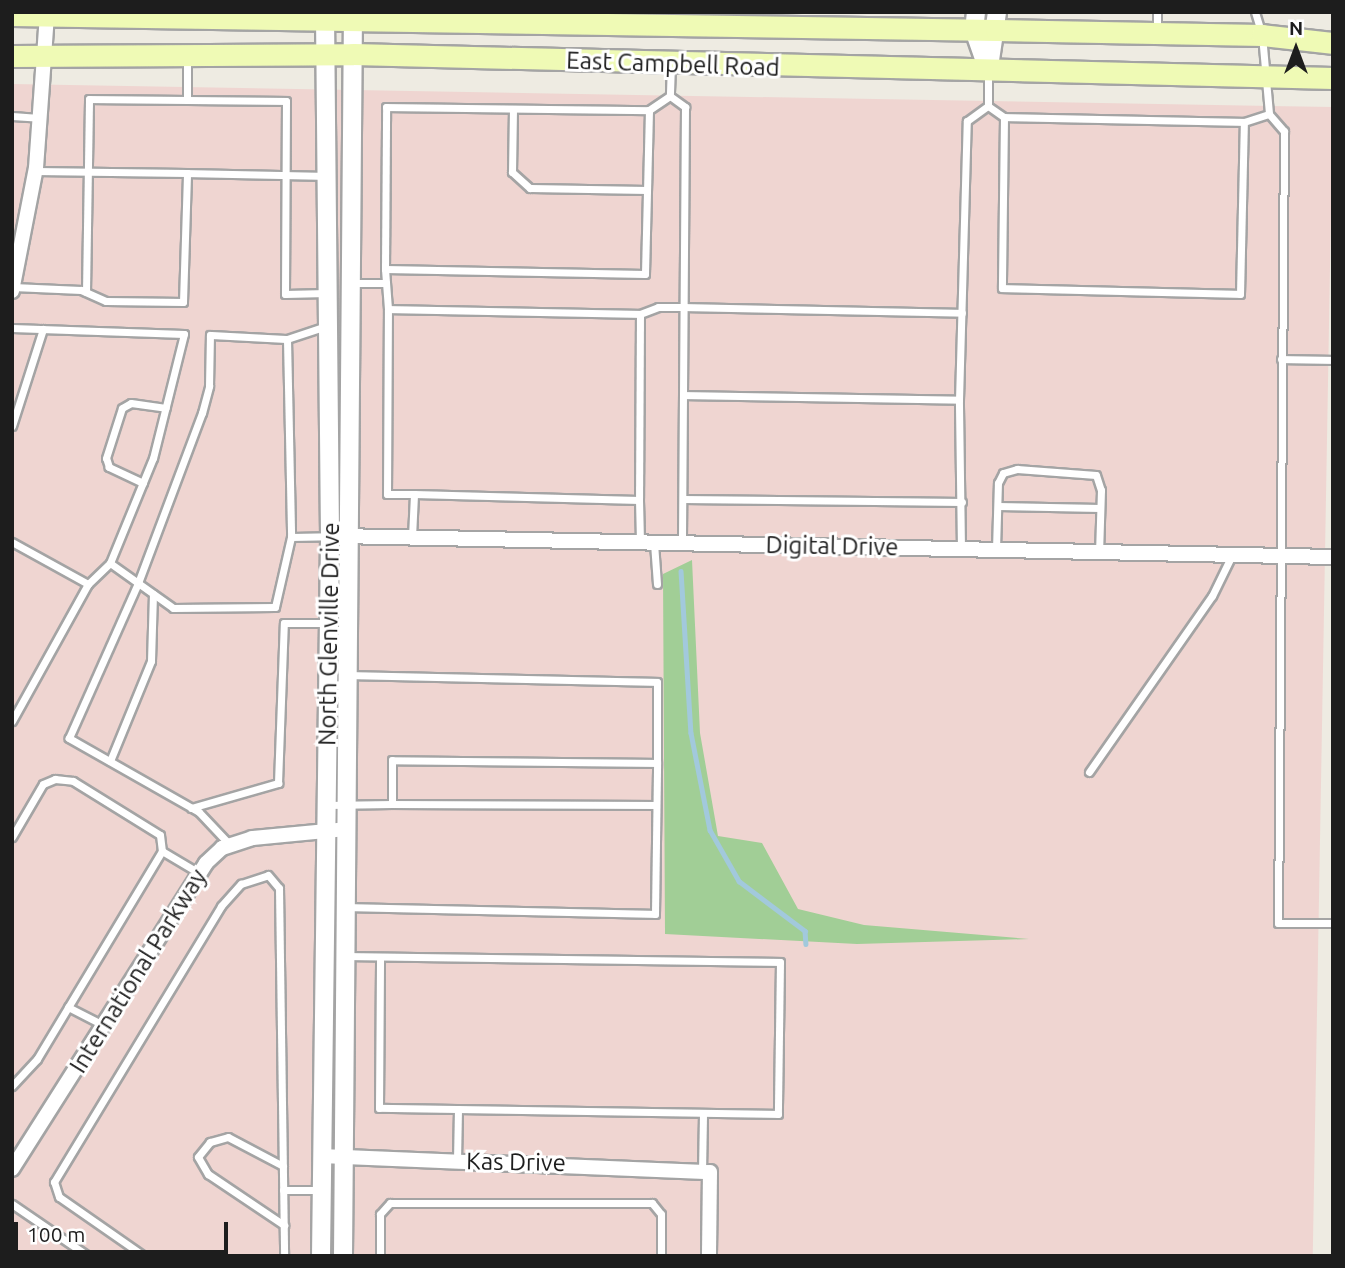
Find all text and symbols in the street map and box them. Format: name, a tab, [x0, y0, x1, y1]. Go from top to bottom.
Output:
north arrow	[1261, 14, 1331, 84]
text: N	[1289, 17, 1303, 39]
street label: East Campbell Road	[566, 46, 780, 82]
street label: North Glenville Drive	[313, 522, 345, 746]
street label: Digital Drive	[765, 530, 899, 562]
street label: International Parkway	[64, 864, 212, 1078]
street label: Kas Drive	[466, 1147, 566, 1177]
scale bar	[18, 1208, 231, 1252]
text: 100 m	[27, 1222, 85, 1246]

